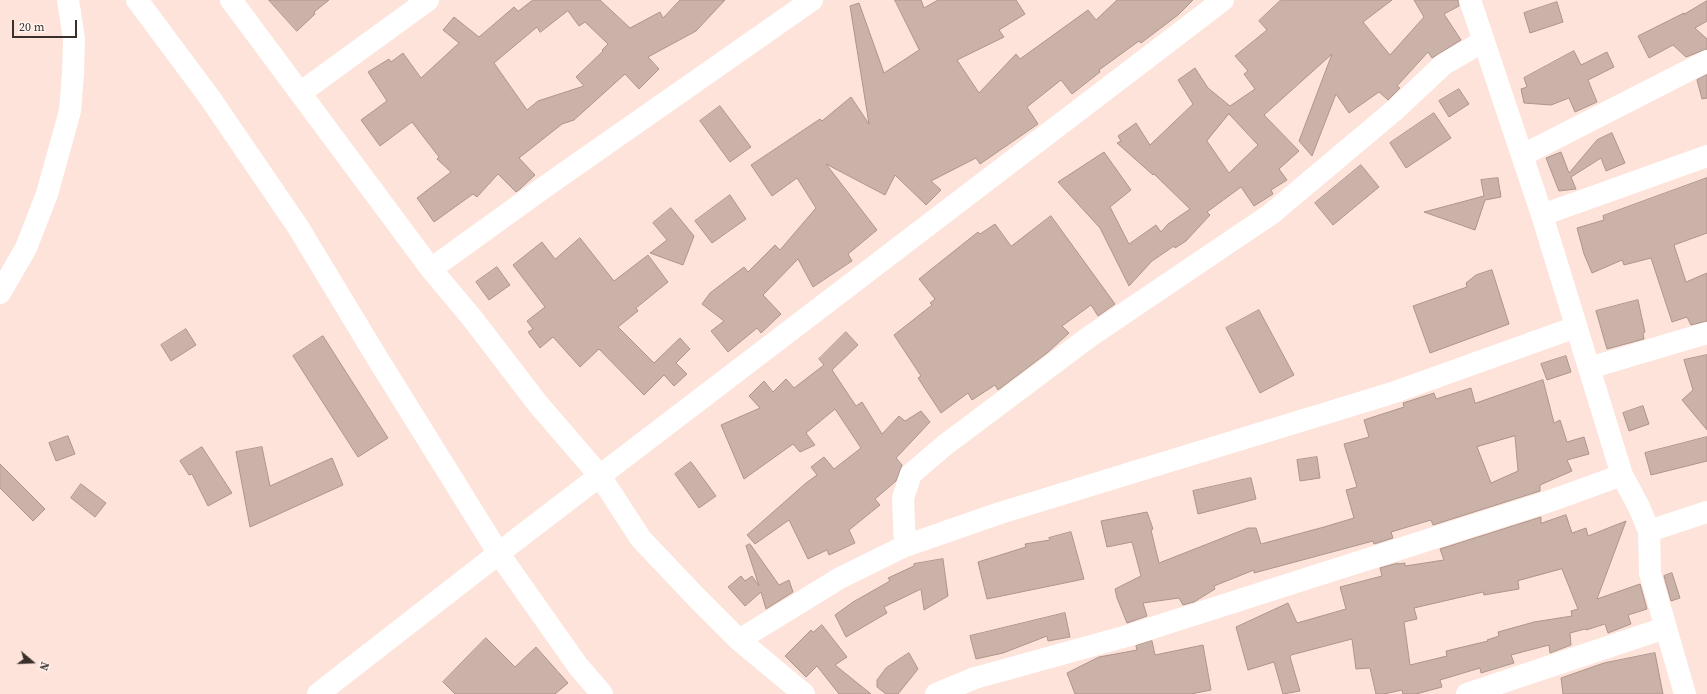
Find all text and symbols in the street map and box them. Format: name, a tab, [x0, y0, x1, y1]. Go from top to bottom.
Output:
scale bar	[14, 12, 79, 38]
text: 20 m	[19, 19, 45, 35]
north arrow	[12, 642, 52, 682]
text: N	[35, 660, 52, 672]

